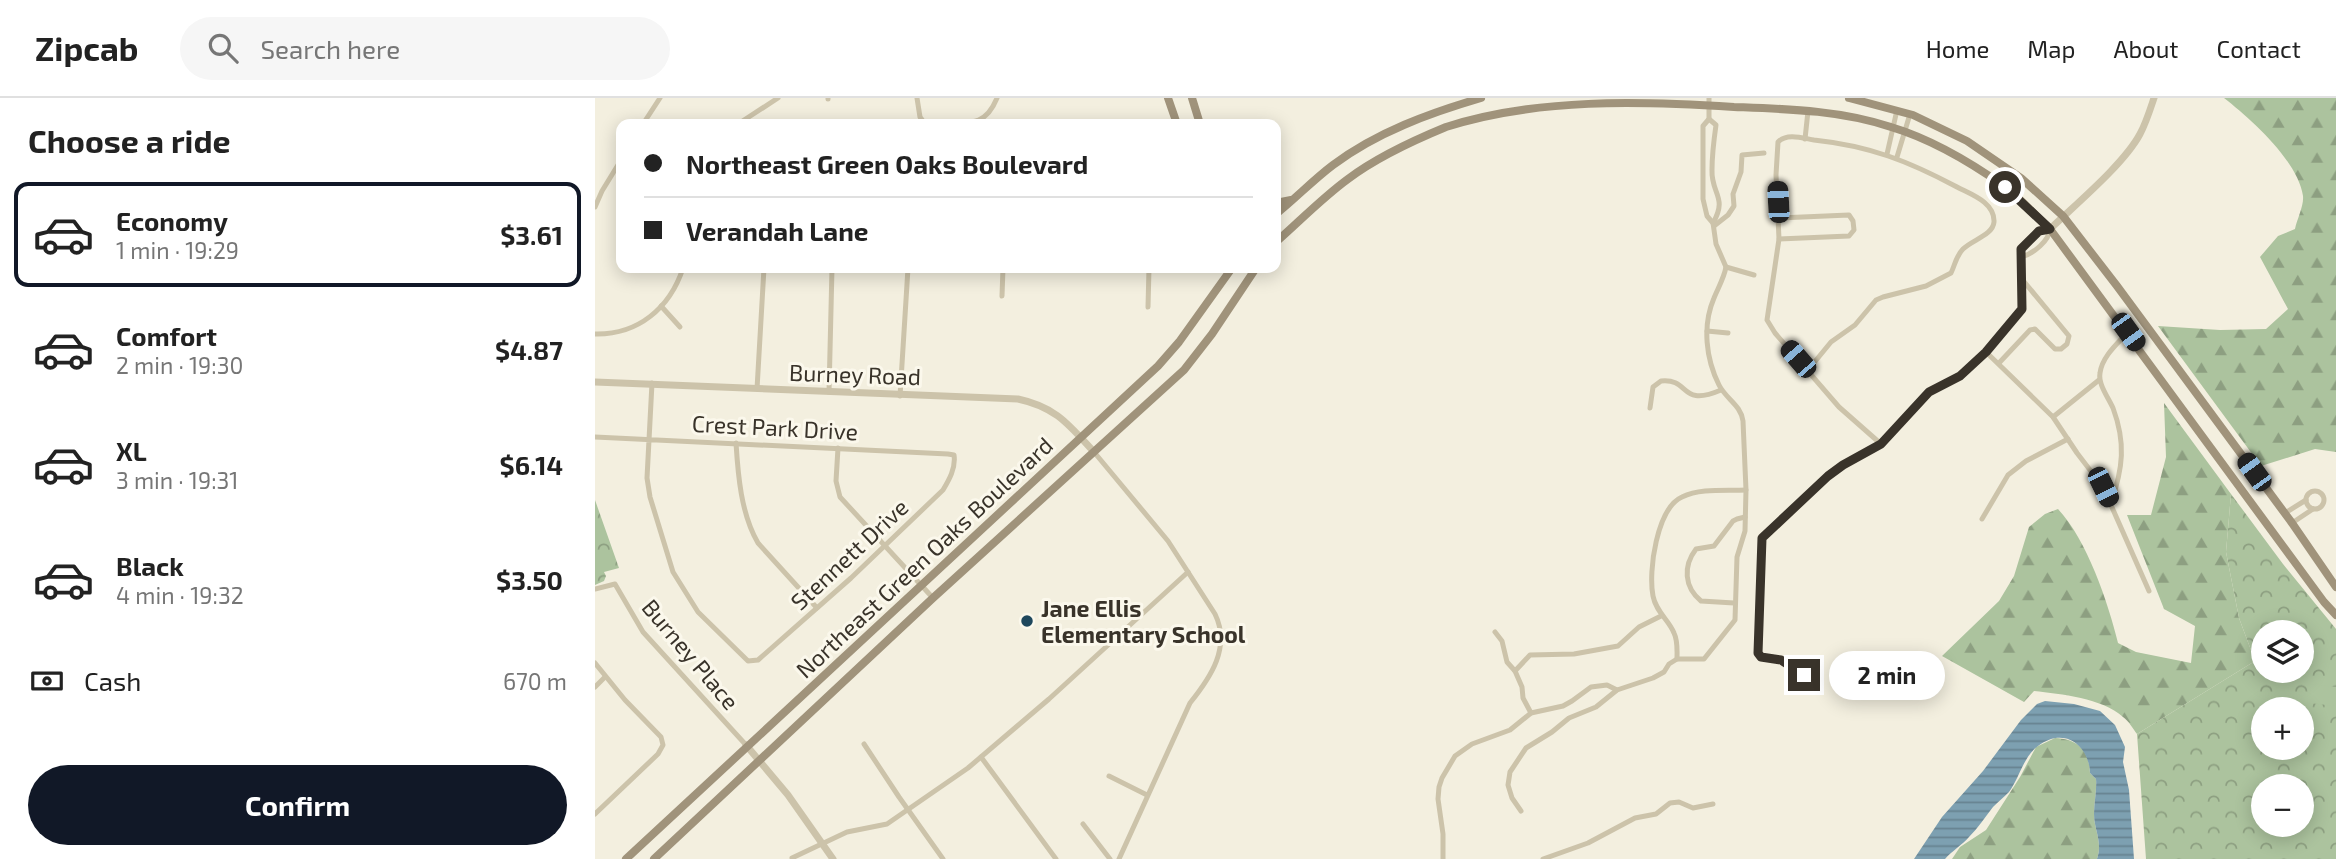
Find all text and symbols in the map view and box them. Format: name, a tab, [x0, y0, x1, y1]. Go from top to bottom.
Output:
search box	[180, 17, 670, 80]
text: Zipcab	[35, 28, 138, 68]
icon: search	[204, 29, 242, 67]
text: Search here	[260, 33, 400, 64]
text: Home	[1926, 34, 1989, 63]
text: Map	[2027, 34, 2075, 63]
text: About	[2113, 34, 2179, 63]
text: Contact	[2217, 34, 2301, 63]
text: Choose a ride	[28, 121, 231, 159]
text: Northeast Green Oaks Boulevard	[686, 148, 1088, 179]
route start	[1989, 171, 2021, 203]
car	[1767, 180, 1790, 224]
icon: car	[32, 203, 95, 266]
text: Economy	[116, 205, 228, 236]
text: Verandah Lane	[686, 215, 868, 246]
text: $3.61	[500, 219, 563, 250]
text: 1 min · 19:29	[116, 236, 239, 264]
car	[2108, 309, 2149, 355]
icon: car	[32, 318, 95, 381]
text: Comfort	[116, 320, 217, 351]
text: $4.87	[495, 334, 563, 365]
car	[1777, 336, 1820, 382]
text: 2 min · 19:30	[116, 351, 243, 379]
street label: Burney Road	[789, 358, 921, 390]
street label: Crest Park Drive	[691, 409, 859, 445]
street label: Northeast Green Oaks Boulevard	[790, 431, 1058, 683]
icon: car	[32, 433, 95, 496]
text: XL	[116, 435, 147, 466]
text: $6.14	[500, 449, 563, 480]
car	[2234, 449, 2275, 495]
car	[2085, 464, 2122, 510]
text: 3 min · 19:31	[116, 466, 239, 494]
street label: Stennett Drive	[785, 493, 913, 615]
icon: car	[32, 548, 95, 611]
text: Black	[116, 550, 184, 581]
text: $3.50	[496, 564, 563, 595]
text: 4 min · 19:32	[116, 581, 244, 609]
street label: Burney Place	[637, 593, 745, 715]
place label: Jane Ellis Elementary School	[1041, 594, 1246, 648]
marker: Jane Ellis Elementary School	[1019, 613, 1035, 629]
map controls	[2251, 620, 2314, 837]
button: layers	[2251, 620, 2314, 683]
callout: 2 min	[1829, 650, 1944, 700]
route end	[1788, 659, 1820, 691]
text: 2 min	[1858, 661, 1916, 689]
icon: cash	[28, 662, 66, 700]
text: Cash	[84, 665, 141, 696]
text: 670 m	[503, 667, 567, 695]
button: +	[2251, 697, 2314, 760]
button: Confirm	[28, 765, 567, 845]
button: −	[2251, 774, 2314, 837]

